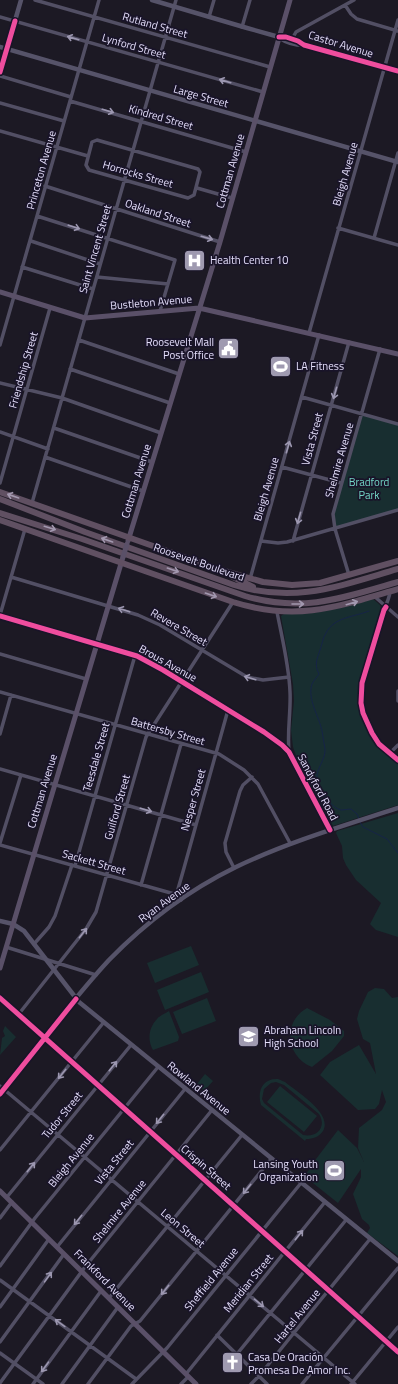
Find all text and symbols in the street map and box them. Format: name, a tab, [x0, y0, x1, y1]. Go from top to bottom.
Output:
street label: Rutland Street	[121, 8, 190, 42]
street label: Castor Avenue	[307, 27, 376, 62]
street label: Lynford Street	[100, 29, 168, 63]
one-way arrow	[67, 34, 80, 41]
one-way arrow	[219, 77, 232, 84]
street label: Large Street	[172, 81, 230, 112]
street label: Kindred Street	[127, 100, 195, 134]
one-way arrow	[101, 108, 114, 116]
street label: Princeton Avenue	[22, 128, 60, 211]
street label: Cottman Avenue	[212, 131, 248, 210]
street label: Bleigh Avenue	[328, 140, 362, 208]
street label: Horrocks Street	[101, 156, 175, 192]
street label: Oakland Street	[123, 195, 193, 231]
street label: Saint Vincent Street	[75, 203, 115, 295]
one-way arrow	[67, 224, 80, 231]
one-way arrow	[200, 235, 213, 242]
hospital icon: Health Center 10	[182, 247, 208, 273]
place label: Health Center 10	[210, 252, 288, 268]
street label: Bustleton Avenue	[109, 290, 193, 314]
street label: Friendship Street	[4, 330, 42, 410]
place label: Roosevelt Mall Post Office	[146, 334, 214, 363]
public building icon: Roosevelt Mall Post Office	[216, 335, 242, 361]
sports icon: LA Fitness	[267, 353, 293, 379]
place label: LA Fitness	[296, 358, 344, 374]
one-way arrow	[331, 386, 338, 399]
street label: Vista Street	[297, 411, 327, 467]
street label: Shelmire Avenue	[321, 420, 358, 500]
one-way arrow	[284, 441, 292, 454]
street label: Cottman Avenue	[117, 442, 155, 520]
street label: Bleigh Avenue	[249, 455, 283, 523]
park label: Bradford Park	[349, 474, 390, 503]
one-way arrow	[8, 492, 20, 500]
one-way arrow	[295, 511, 302, 524]
one-way arrow	[43, 525, 56, 532]
one-way arrow	[102, 536, 114, 544]
street label: Roosevelt Boulevard	[151, 539, 247, 585]
one-way arrow	[166, 567, 178, 575]
one-way arrow	[205, 591, 217, 599]
one-way arrow	[345, 599, 358, 606]
one-way arrow	[291, 600, 304, 608]
street label: Revere Street	[148, 604, 210, 650]
one-way arrow	[117, 606, 130, 613]
street label: Brous Avenue	[136, 640, 200, 686]
one-way arrow	[245, 673, 257, 681]
street label: Battersby Street	[129, 713, 207, 749]
street label: Teesdale Street	[78, 720, 114, 793]
street label: Sandyford Road	[294, 751, 342, 823]
street label: Cottman Avenue	[23, 752, 61, 830]
street label: Nesper Street	[176, 767, 210, 833]
street label: Guilford Street	[100, 772, 134, 841]
one-way arrow	[139, 807, 152, 814]
street label: Sackett Street	[60, 845, 128, 879]
street label: Ryan Avenue	[135, 878, 193, 926]
one-way arrow	[78, 928, 87, 939]
place label: Abraham Lincoln High School	[264, 1022, 341, 1051]
school or university icon: Abraham Lincoln High School	[235, 1023, 261, 1049]
street label: Rowland Avenue	[164, 1057, 234, 1119]
one-way arrow	[109, 1061, 118, 1072]
one-way arrow	[57, 1069, 66, 1080]
street label: Tudor Street	[38, 1088, 86, 1142]
one-way arrow	[156, 1113, 165, 1124]
street label: Bleigh Avenue	[44, 1129, 98, 1191]
street label: Vista Street	[91, 1136, 137, 1188]
street label: Crispin Street	[177, 1141, 235, 1194]
place label: Lansing Youth Organization	[253, 1156, 318, 1185]
sports icon: Lansing Youth Organization	[321, 1157, 347, 1183]
one-way arrow	[27, 1162, 36, 1173]
street label: Shelmire Avenue	[88, 1175, 150, 1246]
one-way arrow	[242, 1184, 251, 1194]
street label: Leon Street	[157, 1205, 209, 1251]
one-way arrow	[74, 1214, 83, 1225]
one-way arrow	[294, 1230, 303, 1241]
street label: Sheffield Avenue	[180, 1243, 242, 1314]
street label: Frankford Avenue	[70, 1245, 140, 1315]
street label: Meridian Street	[219, 1250, 277, 1316]
one-way arrow	[44, 1271, 52, 1282]
one-way arrow	[160, 1284, 169, 1295]
street label: Hartel Avenue	[270, 1285, 324, 1346]
one-way arrow	[253, 1298, 264, 1307]
one-way arrow	[54, 1319, 65, 1327]
place label: Casa De Oración Promesa De Amor Inc.	[248, 1349, 350, 1378]
church icon: Casa De Oración Promesa De Amor Inc.	[220, 1350, 246, 1376]
one-way arrow	[41, 1362, 49, 1373]

